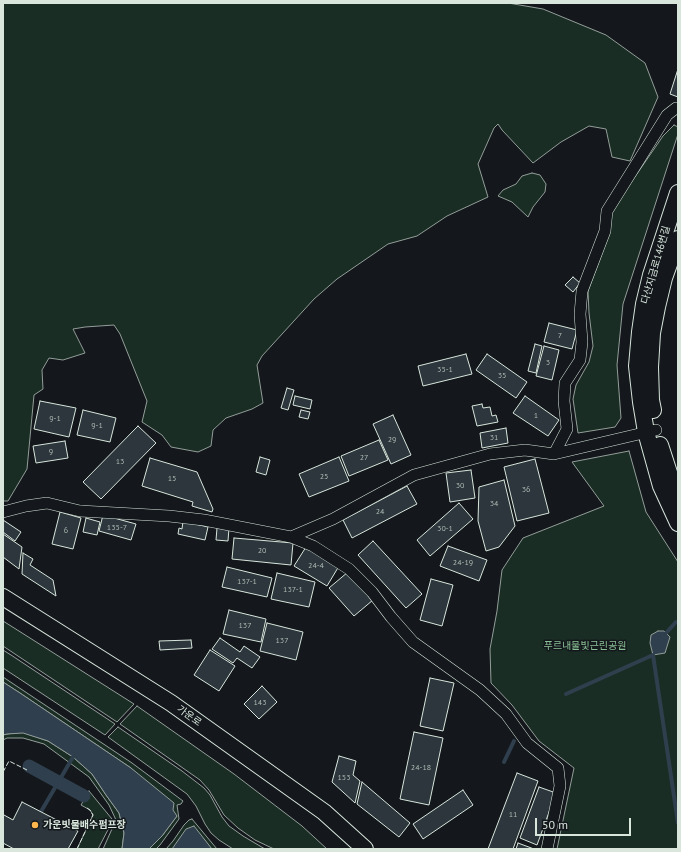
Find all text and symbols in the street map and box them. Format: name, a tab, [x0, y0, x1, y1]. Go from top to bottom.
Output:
street label: 다산지금로146번길	[639, 225, 673, 305]
house number: 7	[558, 331, 562, 341]
house number: 3	[546, 358, 550, 368]
house number: 35-1	[437, 365, 453, 375]
house number: 35	[498, 371, 506, 381]
house number: 1	[534, 411, 538, 421]
house number: 9-1	[49, 414, 61, 424]
house number: 9-1	[91, 421, 103, 431]
house number: 31	[490, 433, 498, 443]
house number: 29	[388, 435, 396, 445]
house number: 9	[49, 447, 53, 457]
house number: 27	[360, 453, 368, 463]
house number: 13	[116, 457, 124, 467]
house number: 25	[320, 472, 328, 482]
house number: 15	[168, 474, 176, 484]
house number: 30	[456, 481, 464, 491]
house number: 36	[522, 485, 530, 495]
house number: 34	[490, 499, 498, 509]
house number: 24	[376, 507, 384, 517]
house number: 135-7	[107, 523, 127, 533]
house number: 30-1	[437, 524, 453, 534]
house number: 6	[64, 526, 68, 536]
house number: 20	[258, 546, 266, 556]
house number: 24-19	[453, 558, 473, 568]
house number: 24-4	[308, 561, 324, 571]
house number: 137-1	[237, 577, 257, 587]
house number: 137-1	[283, 585, 303, 595]
house number: 137	[238, 621, 252, 631]
house number: 137	[275, 636, 289, 646]
park label: 푸르내물빛근린공원	[544, 640, 626, 652]
house number: 143	[253, 698, 267, 708]
street label: 가운로	[174, 703, 204, 729]
house number: 24-18	[411, 763, 431, 773]
house number: 153	[337, 773, 351, 783]
house number: 11	[509, 810, 517, 820]
scale bar	[537, 810, 633, 836]
text: 50 m	[542, 817, 568, 832]
place label: 가운빗물배수펌프장	[43, 819, 126, 831]
marker: 가운빗물배수펌프장	[30, 820, 40, 830]

